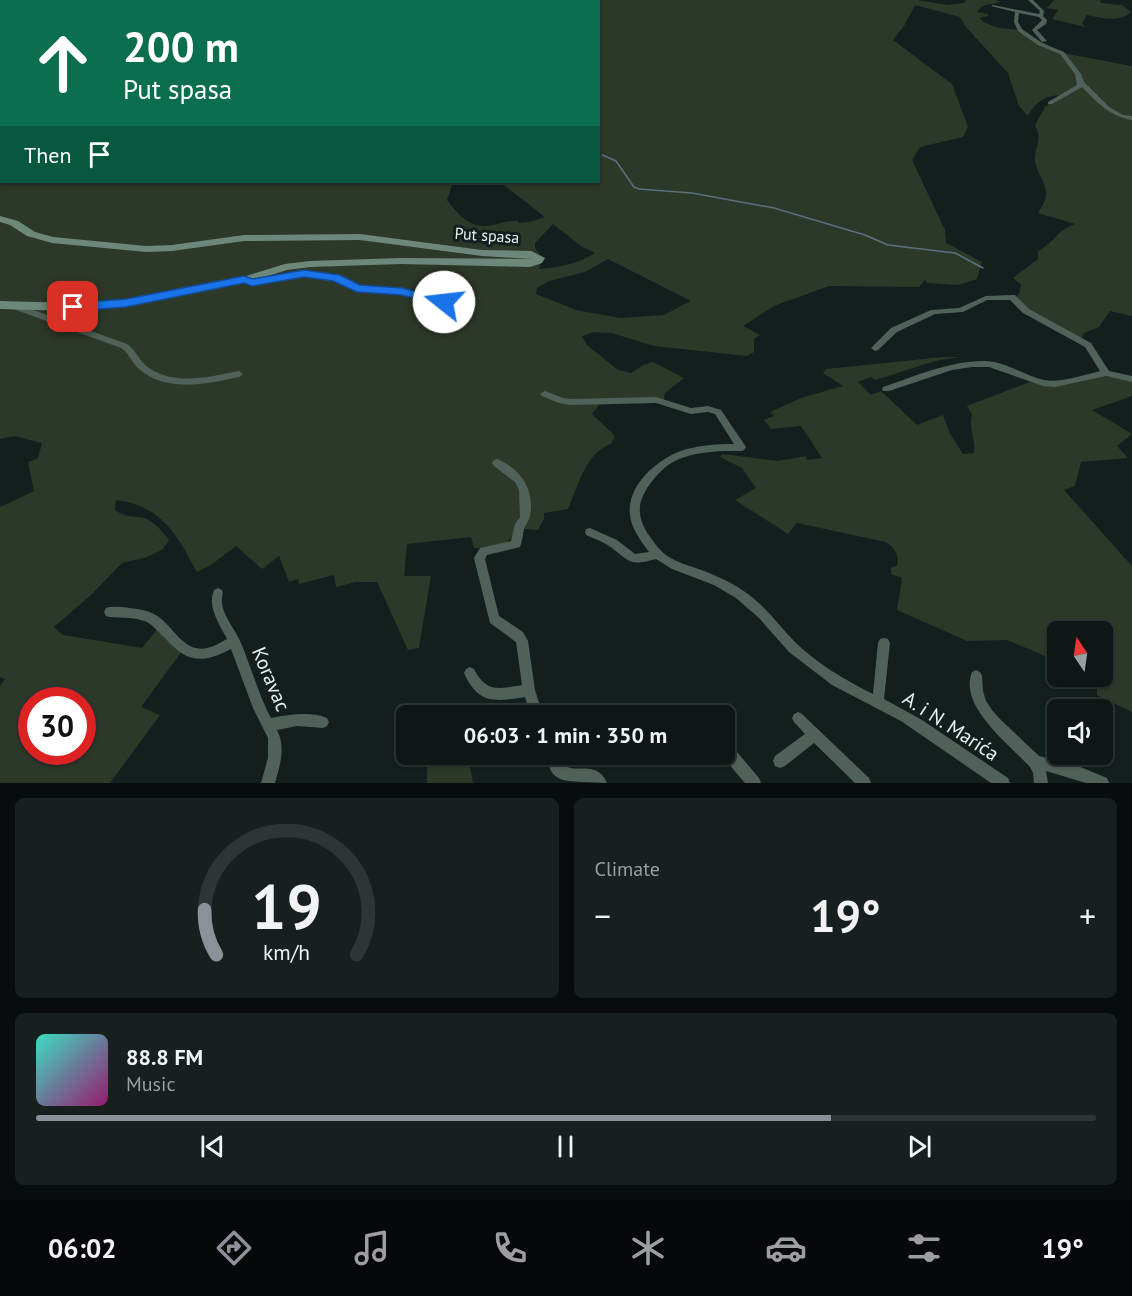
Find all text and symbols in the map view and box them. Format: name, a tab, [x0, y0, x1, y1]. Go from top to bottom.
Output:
text: 200 m	[123, 19, 239, 74]
icon: ahead	[24, 24, 102, 102]
text: Put spasa	[123, 72, 232, 106]
icon: arrive	[83, 138, 116, 171]
text: Then	[24, 141, 71, 169]
street label: Put spasa	[454, 223, 520, 247]
position arrow	[412, 270, 476, 334]
pin	[47, 281, 98, 332]
icon: arrive	[56, 290, 89, 323]
north arrow	[1047, 621, 1113, 687]
map controls	[1047, 621, 1113, 765]
street label: Koravac	[246, 643, 296, 715]
street label: A. i N. Marića	[898, 685, 1004, 767]
speed limit sign: 30	[18, 687, 96, 765]
button: sound	[1047, 699, 1113, 765]
text: 06:03 · 1 min · 350 m	[464, 721, 667, 749]
text: Climate	[595, 856, 660, 882]
text: 19	[251, 865, 322, 946]
text: 19°	[810, 886, 881, 944]
text: −	[595, 894, 611, 937]
text: +	[1079, 894, 1096, 937]
text: km/h	[263, 938, 310, 966]
text: 88.8 FM	[126, 1043, 203, 1071]
text: Music	[126, 1071, 175, 1097]
icon: previous	[196, 1130, 229, 1163]
icon: pause	[549, 1130, 582, 1163]
icon: next	[903, 1130, 936, 1163]
icon: directions	[213, 1227, 255, 1269]
icon: music	[351, 1227, 393, 1269]
icon: phone	[489, 1227, 531, 1269]
icon: climate	[627, 1227, 669, 1269]
icon: car	[765, 1227, 807, 1269]
icon: filters	[903, 1227, 945, 1269]
text: 06:02	[48, 1231, 117, 1265]
text: 19°	[1041, 1231, 1084, 1265]

